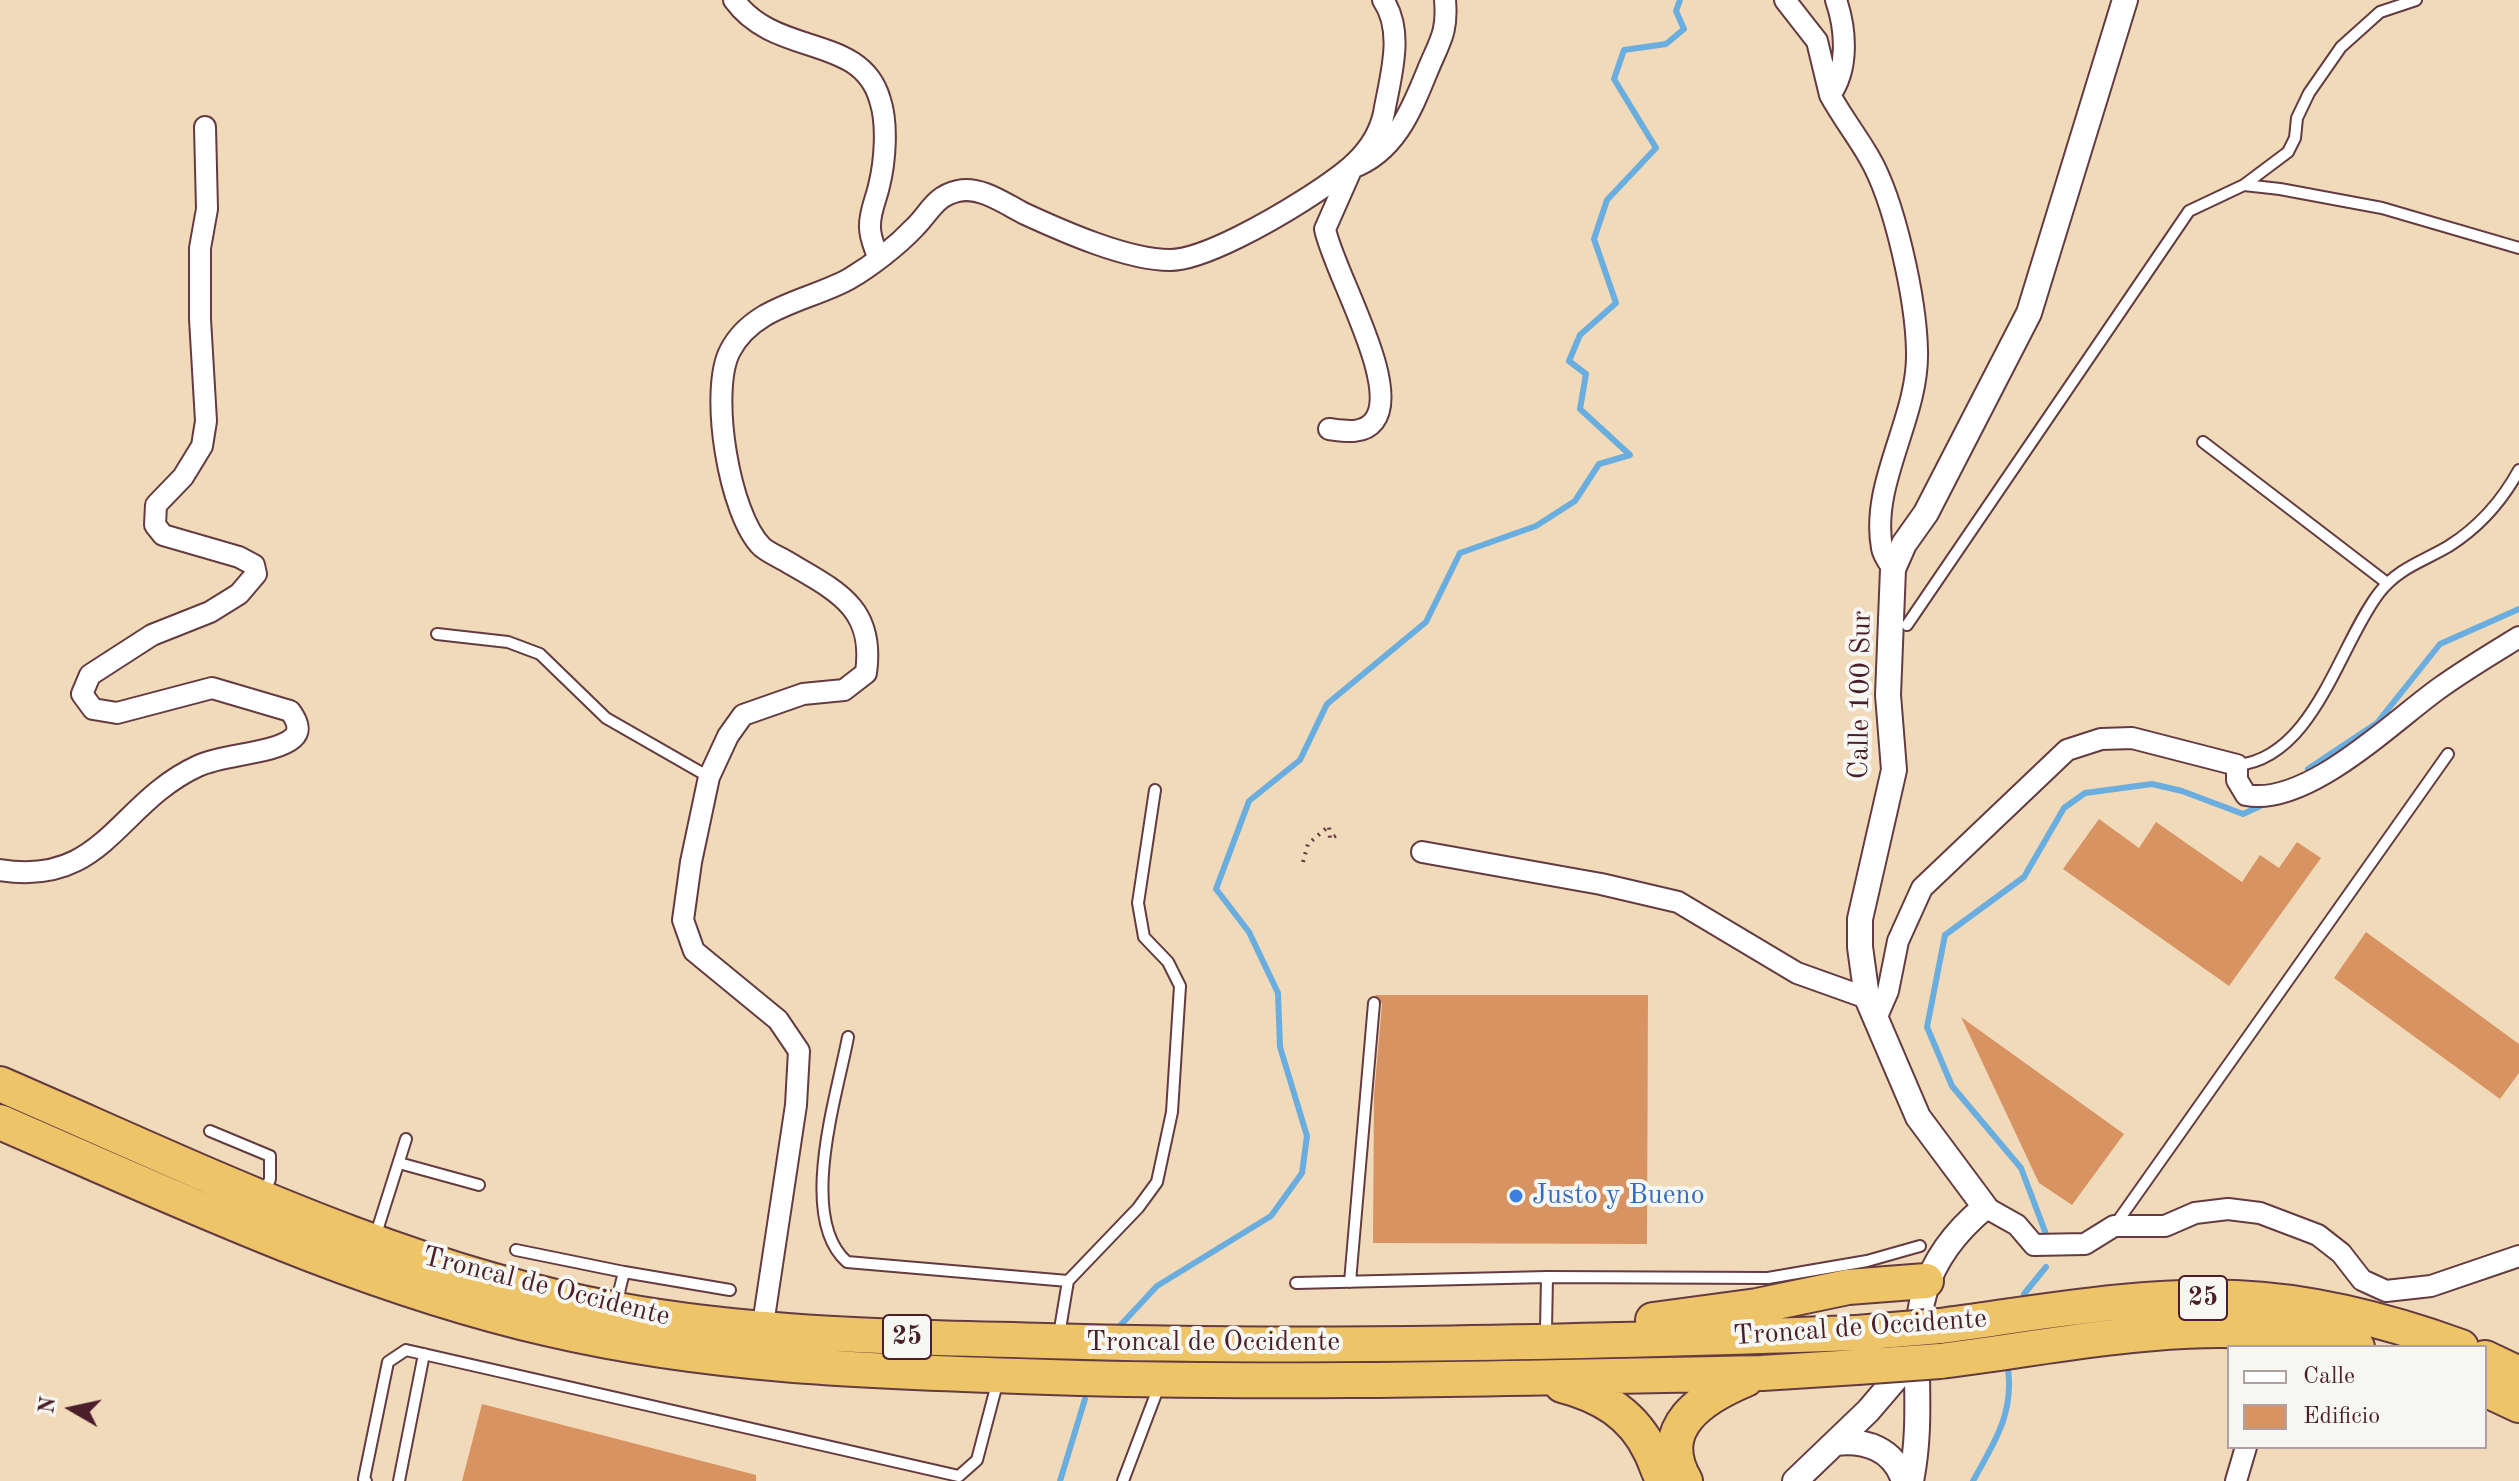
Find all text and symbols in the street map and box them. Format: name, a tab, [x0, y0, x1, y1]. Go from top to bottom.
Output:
street label: Calle 100 Sur	[1843, 610, 1879, 780]
place label: Justo y Bueno	[1532, 1179, 1705, 1213]
marker: Justo y Bueno	[1507, 1187, 1525, 1205]
street label: Troncal de Occidente	[419, 1240, 673, 1334]
road number: 25	[2179, 1276, 2227, 1320]
street label: Troncal de Occidente	[1732, 1302, 1988, 1354]
road number: 25	[883, 1315, 931, 1359]
street label: Troncal de Occidente	[1086, 1326, 1340, 1360]
legend	[2227, 1345, 2487, 1449]
text: Calle	[2303, 1365, 2355, 1389]
north arrow	[32, 1369, 112, 1449]
text: N	[36, 1395, 60, 1415]
text: Edificio	[2303, 1405, 2380, 1429]

